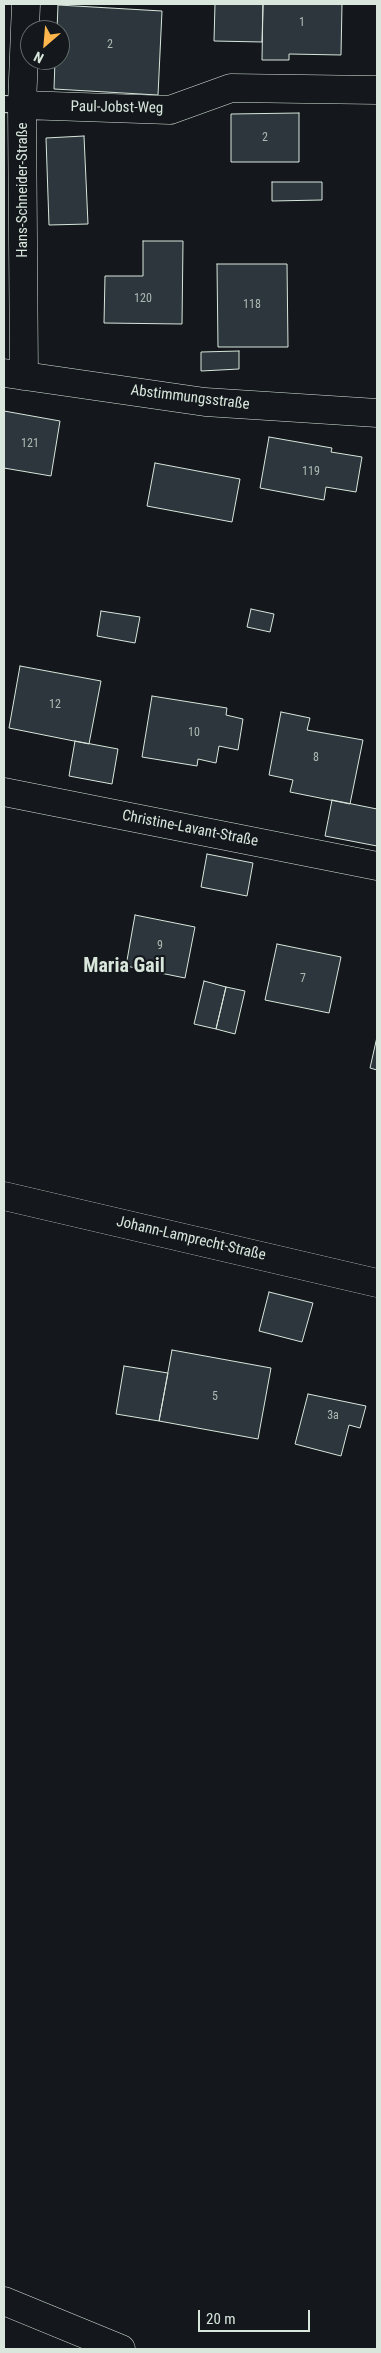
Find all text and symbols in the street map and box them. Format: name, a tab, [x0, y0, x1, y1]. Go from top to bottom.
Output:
house number: 1	[299, 16, 305, 30]
north arrow	[20, 20, 70, 70]
house number: 2	[107, 38, 113, 52]
text: N	[31, 48, 46, 67]
street label: Paul-Jobst-Weg	[71, 98, 163, 118]
street label: Hans-Schneider-Straße	[14, 122, 32, 258]
house number: 2	[262, 131, 268, 145]
house number: 120	[134, 292, 152, 306]
house number: 118	[243, 298, 261, 312]
street label: Abstimmungsstraße	[129, 382, 251, 414]
house number: 121	[21, 437, 39, 451]
house number: 119	[302, 465, 320, 479]
house number: 12	[49, 698, 61, 712]
house number: 10	[188, 726, 200, 740]
house number: 8	[313, 751, 319, 765]
street label: Christine-Lavant-Straße	[120, 807, 260, 851]
house number: 9	[157, 939, 163, 953]
district label: Maria Gail	[83, 955, 165, 979]
house number: 7	[300, 972, 306, 986]
street label: Johann-Lamprecht-Straße	[115, 1213, 267, 1265]
house number: 5	[212, 1390, 218, 1404]
house number: 3a	[327, 1409, 339, 1423]
scale bar	[201, 2300, 314, 2332]
text: 20 m	[206, 2310, 236, 2328]

